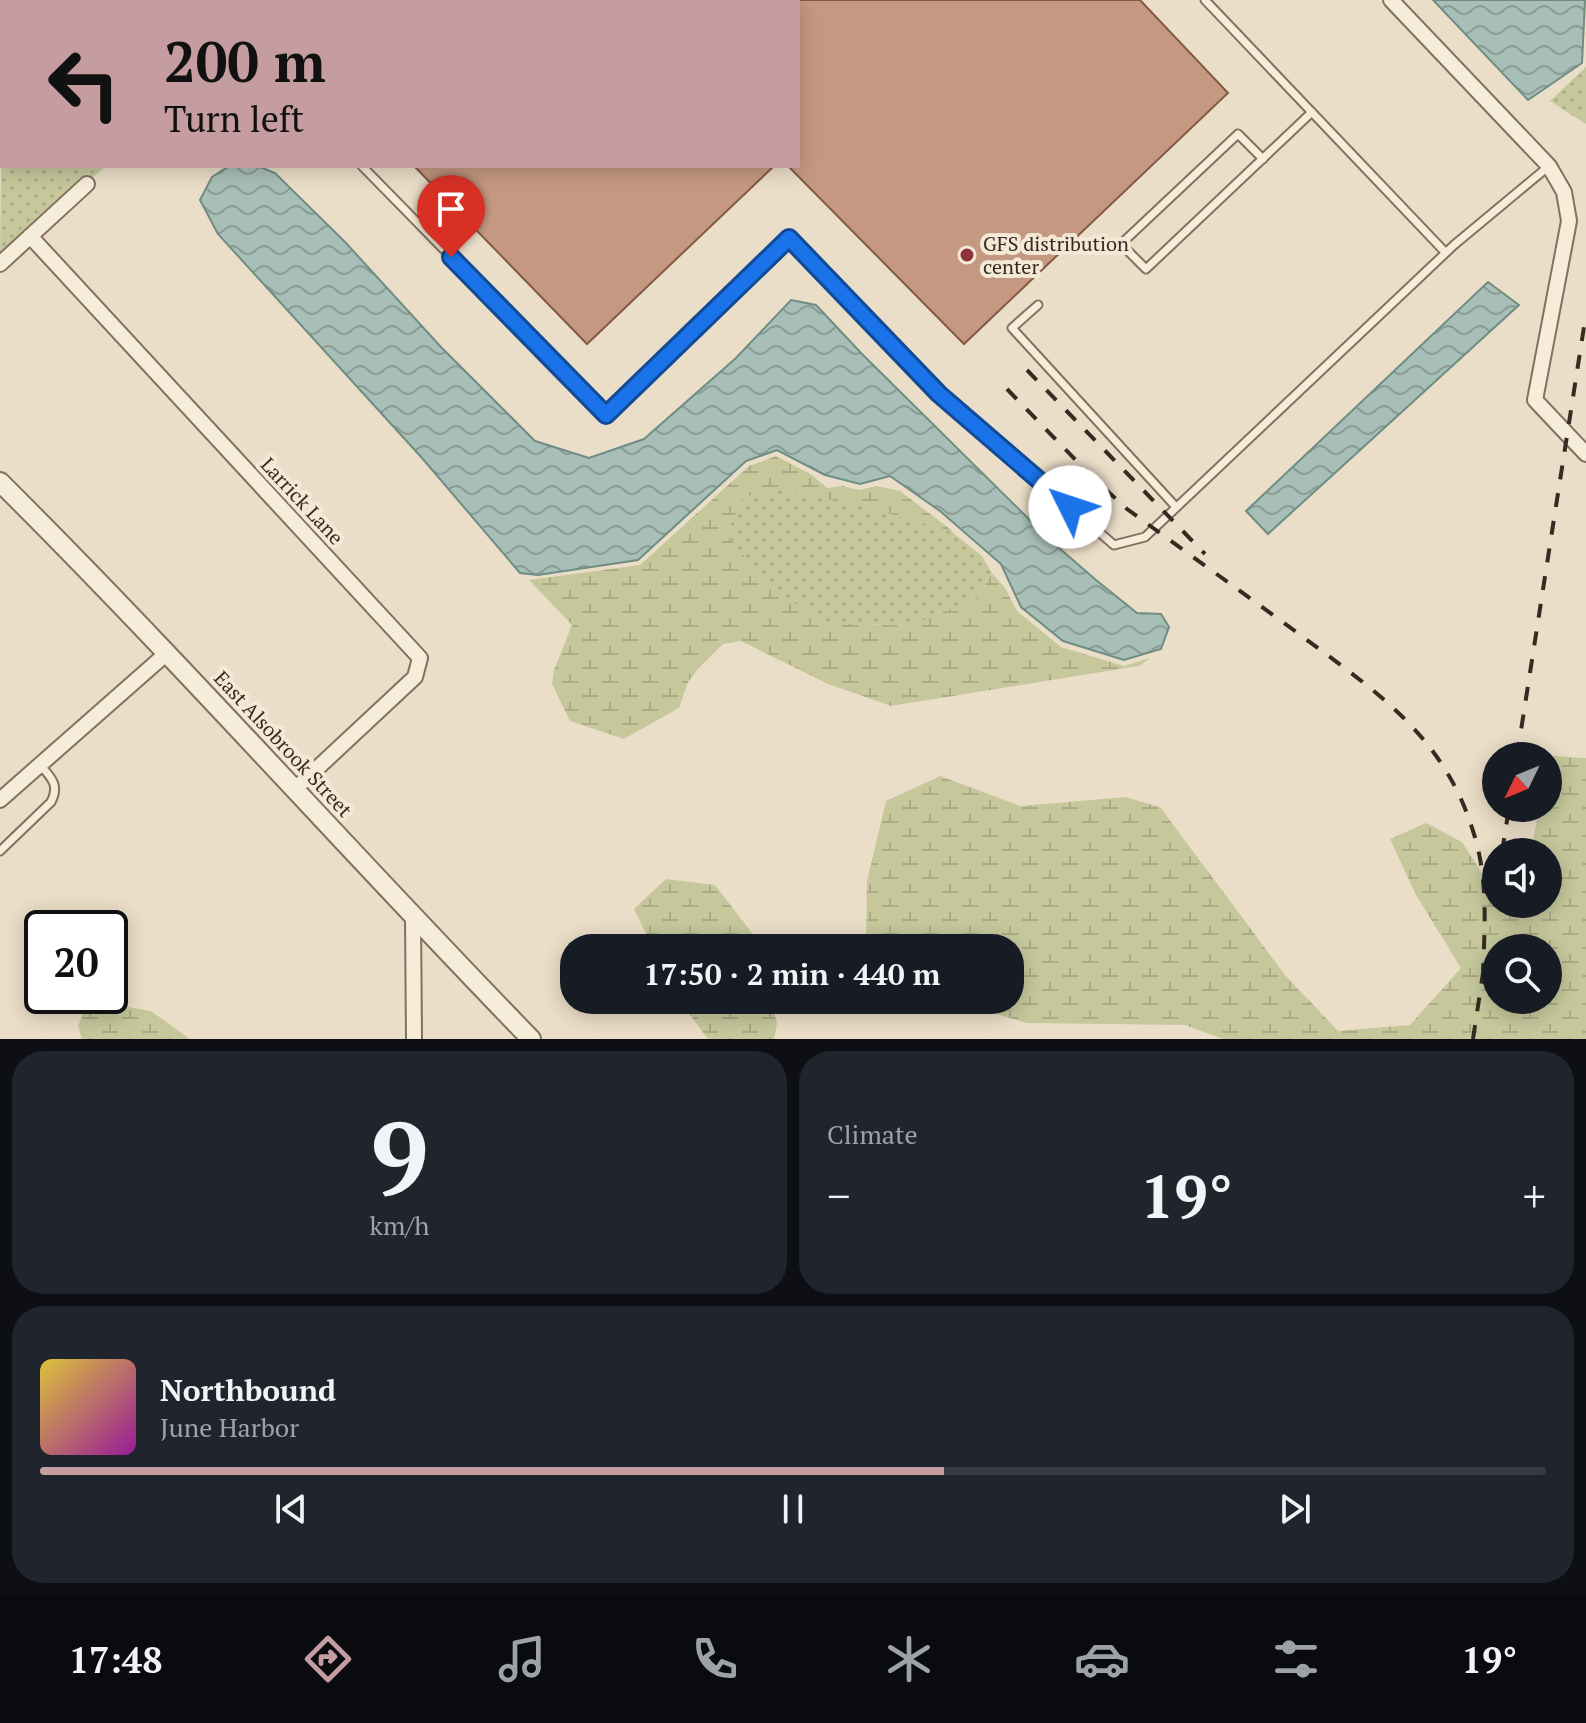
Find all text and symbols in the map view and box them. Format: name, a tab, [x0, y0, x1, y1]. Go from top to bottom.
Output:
text: 200 m	[164, 24, 326, 98]
icon: left	[32, 32, 136, 136]
text: Turn left	[164, 95, 304, 142]
pin	[417, 175, 485, 257]
icon: arrive	[429, 187, 473, 231]
place label: GFS distribution center	[983, 230, 1129, 280]
marker: GFS distribution center	[958, 246, 976, 264]
street label: Larrick Lane	[255, 451, 350, 550]
position arrow	[1028, 465, 1112, 549]
street label: East Alsobrook Street	[208, 665, 359, 823]
north arrow	[1482, 742, 1562, 822]
map controls	[1482, 742, 1562, 1014]
button: sound	[1482, 838, 1562, 918]
speed limit sign: 20	[24, 910, 128, 1014]
button: search	[1482, 934, 1562, 1014]
text: 17:50 · 2 min · 440 m	[644, 954, 940, 994]
text: 9	[370, 1087, 429, 1225]
text: Climate	[827, 1117, 918, 1151]
text: 19°	[1140, 1156, 1233, 1235]
text: −	[827, 1166, 850, 1225]
text: +	[1523, 1166, 1546, 1225]
text: km/h	[369, 1208, 430, 1242]
text: Northbound	[160, 1370, 336, 1410]
text: June Harbor	[160, 1410, 299, 1444]
icon: previous	[269, 1487, 313, 1531]
icon: pause	[771, 1487, 815, 1531]
icon: next	[1273, 1487, 1317, 1531]
icon: directions	[300, 1631, 356, 1687]
icon: music	[494, 1631, 550, 1687]
icon: phone	[687, 1631, 743, 1687]
icon: climate	[881, 1631, 937, 1687]
icon: car	[1074, 1631, 1130, 1687]
icon: filters	[1268, 1631, 1324, 1687]
text: 17:48	[69, 1636, 163, 1683]
text: 19°	[1462, 1636, 1517, 1683]

